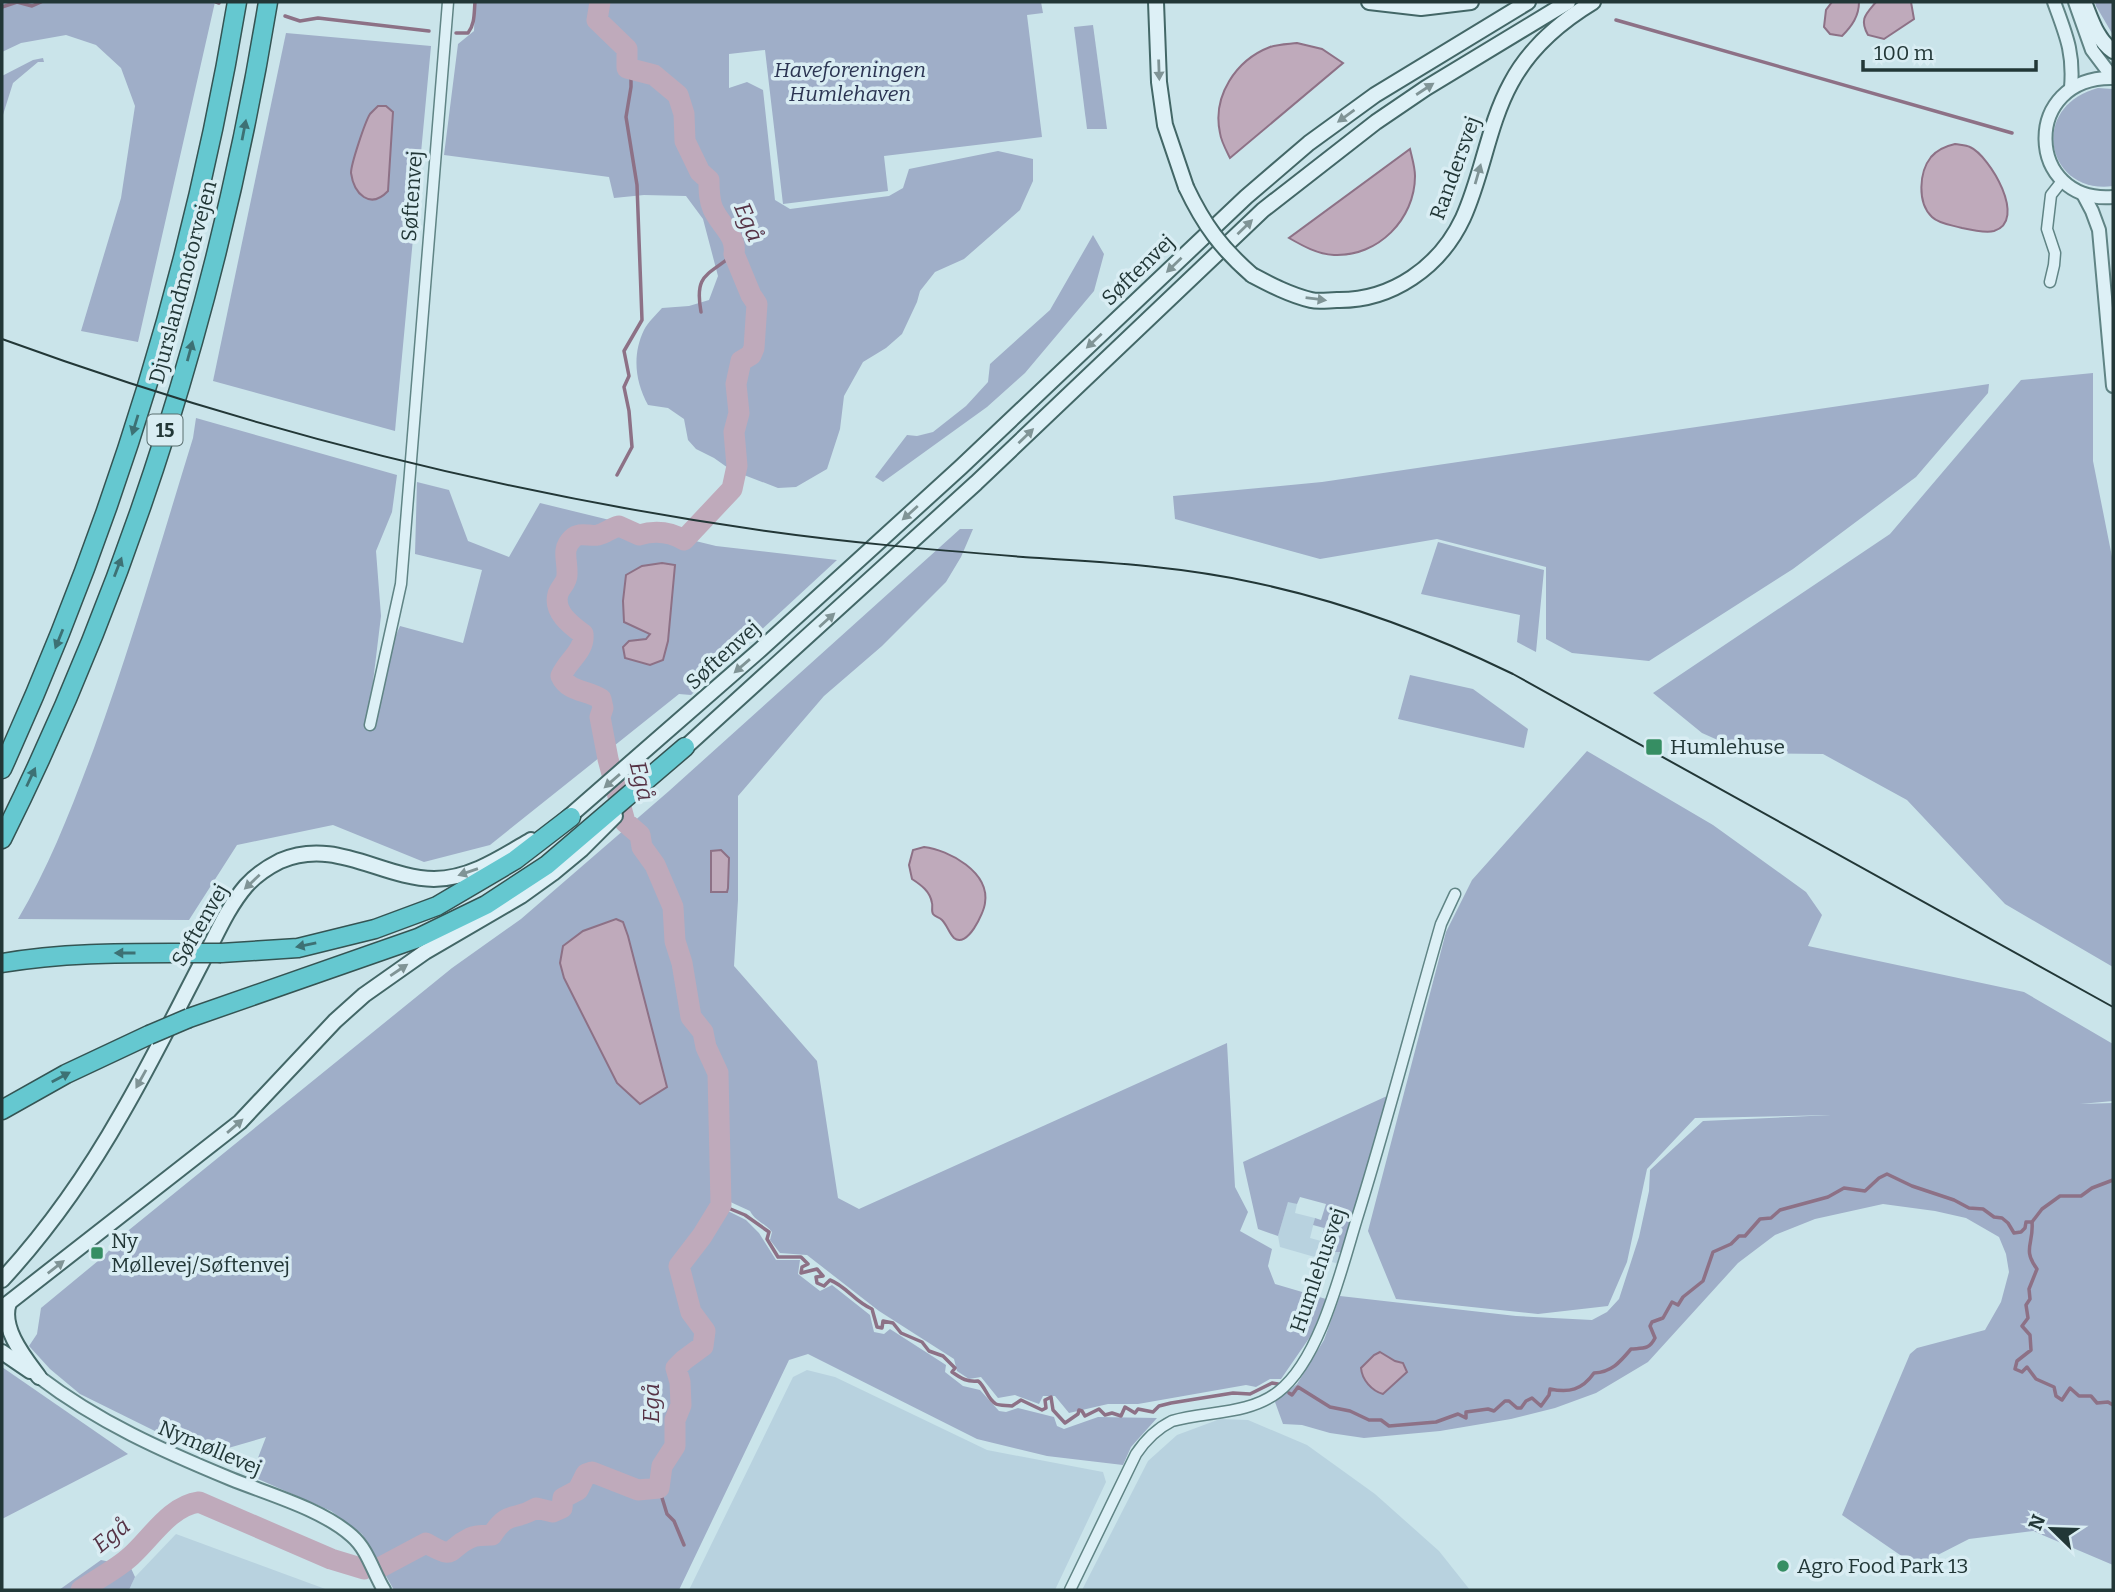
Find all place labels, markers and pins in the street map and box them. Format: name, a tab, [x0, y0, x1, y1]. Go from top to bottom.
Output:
place label: Humlehuse	[1670, 734, 1785, 760]
marker: Humlehuse	[1644, 737, 1664, 757]
place label: Ny Møllevej/Søftenvej	[111, 1228, 290, 1278]
marker: Ny Møllevej/Søftenvej	[89, 1245, 105, 1261]
place label: Agro Food Park 13	[1797, 1553, 1968, 1579]
marker: Agro Food Park 13	[1775, 1558, 1791, 1574]

